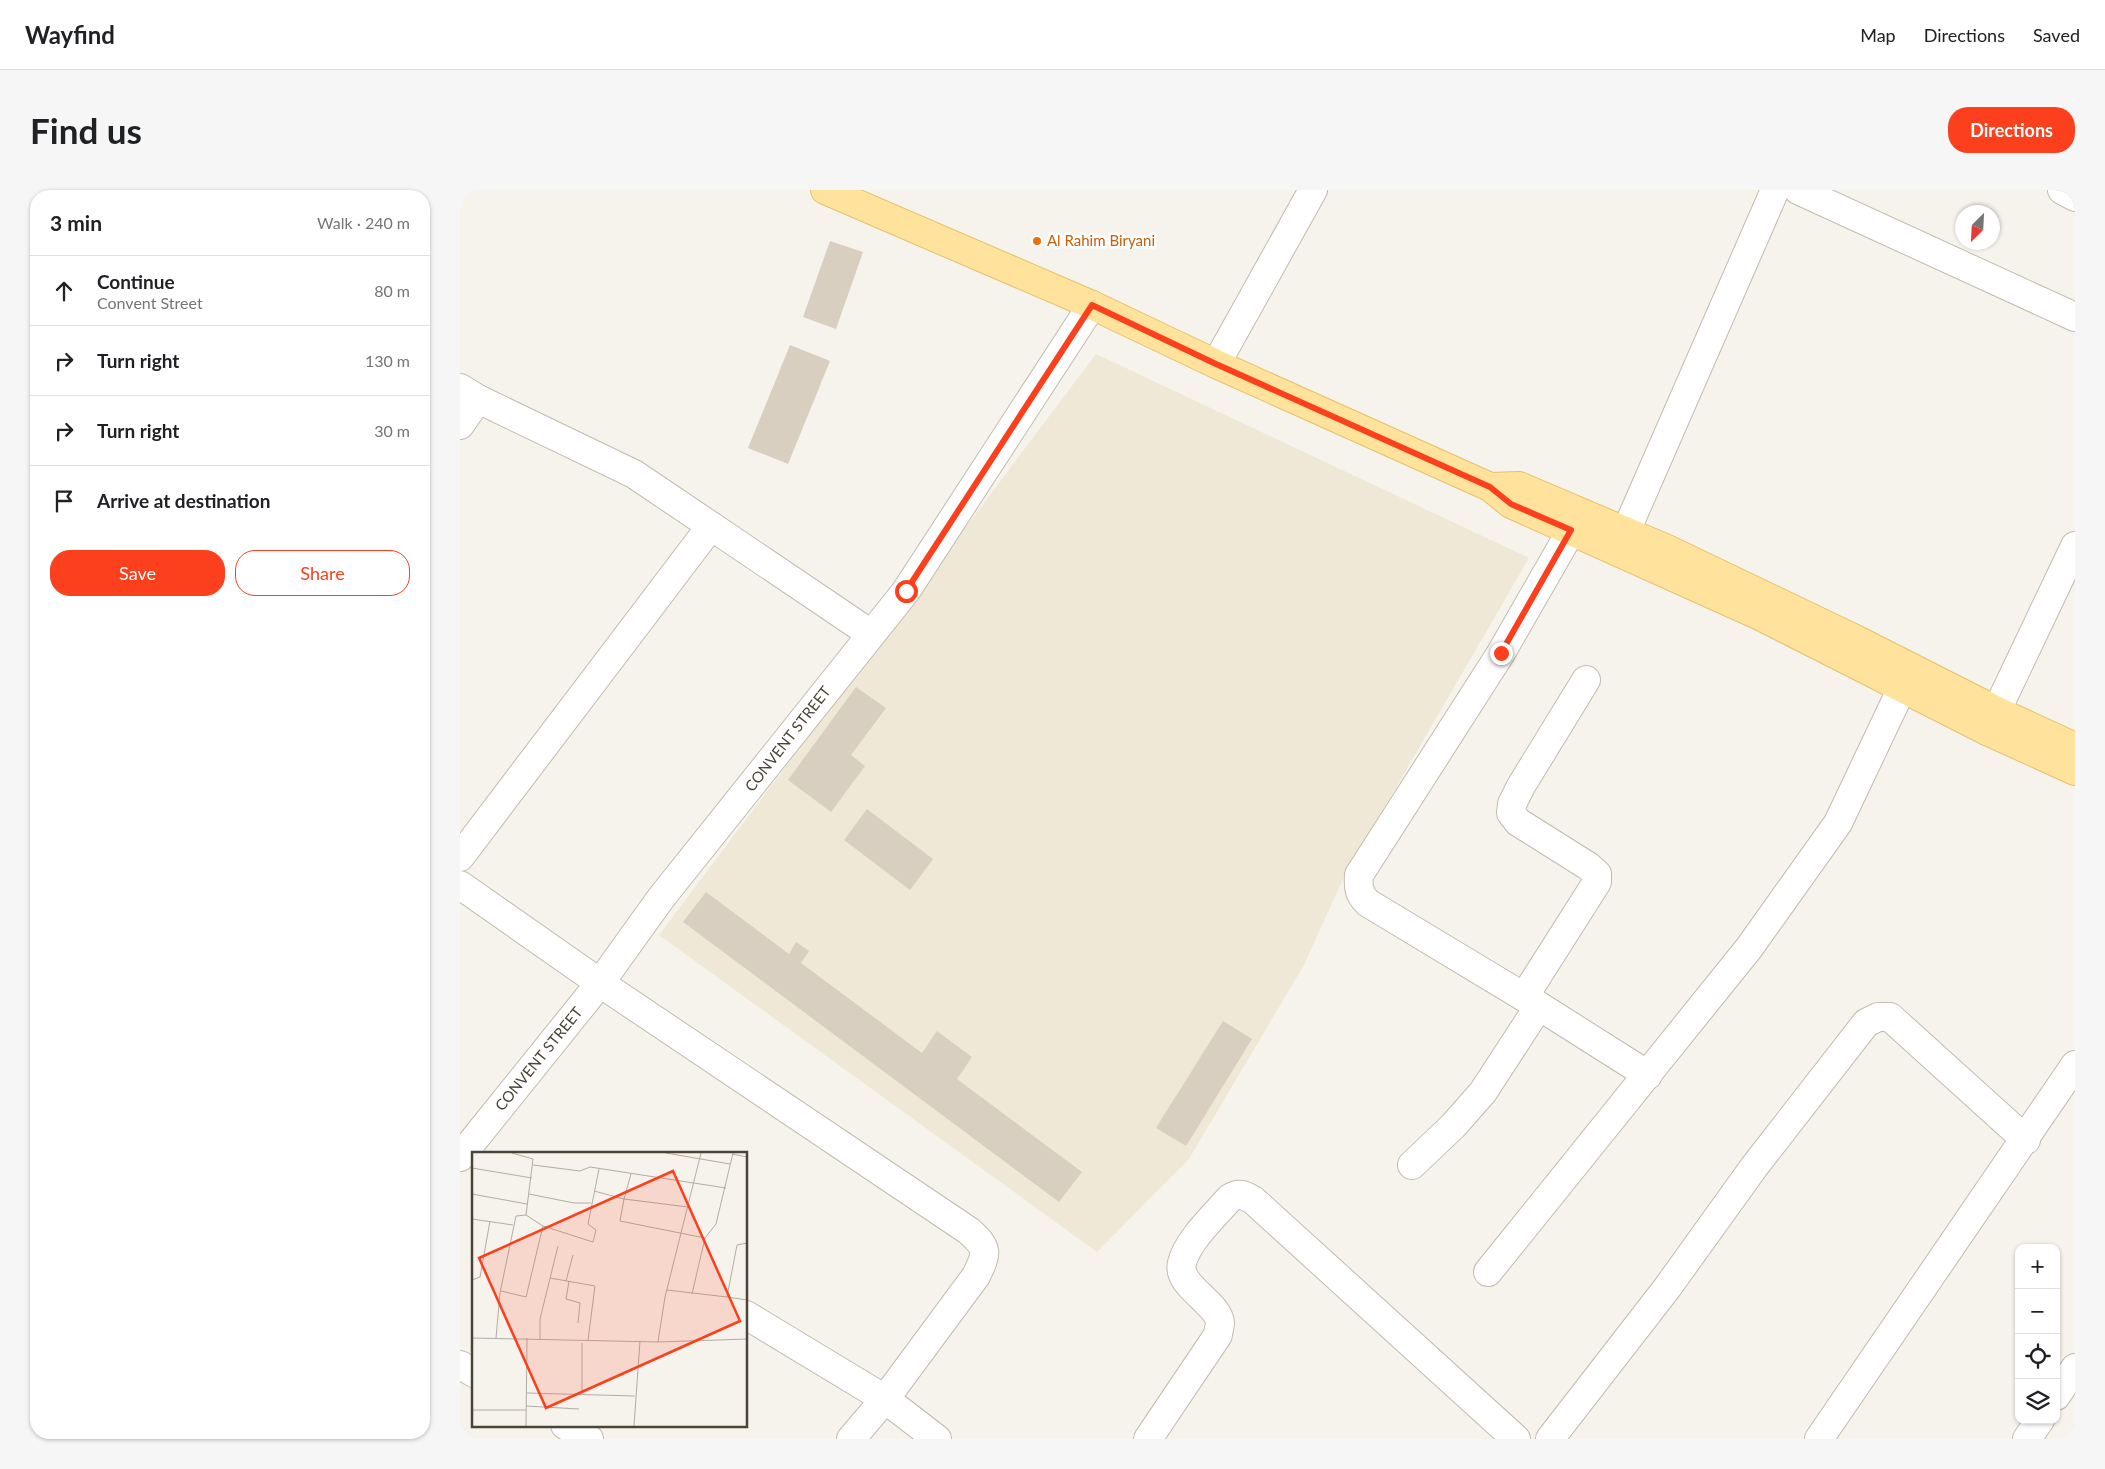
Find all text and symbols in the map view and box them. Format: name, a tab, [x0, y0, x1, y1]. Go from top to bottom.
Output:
text: Wayfind	[25, 20, 115, 49]
text: Map	[1860, 24, 1896, 46]
text: Directions	[1924, 24, 2005, 46]
text: Saved	[2033, 24, 2080, 46]
button: Directions	[1948, 107, 2075, 153]
text: Find us	[30, 109, 142, 151]
north arrow	[1955, 205, 2000, 250]
text: 3 min	[50, 210, 102, 235]
text: Walk · 240 m	[317, 213, 410, 232]
place label: Al Rahim Biryani	[1047, 231, 1155, 249]
marker: Al Rahim Biryani	[1031, 235, 1043, 247]
text: Continue	[97, 270, 175, 293]
icon: ahead	[50, 277, 78, 305]
text: 80 m	[374, 281, 410, 300]
text: Convent Street	[97, 293, 203, 312]
icon: right	[50, 347, 78, 375]
text: Turn right	[97, 349, 179, 372]
text: 130 m	[365, 351, 410, 370]
icon: right	[50, 417, 78, 445]
text: Turn right	[97, 419, 179, 442]
text: 30 m	[374, 421, 410, 440]
icon: arrive	[50, 487, 78, 515]
text: Arrive at destination	[97, 489, 270, 512]
button: Save	[50, 550, 225, 596]
button: Share	[235, 550, 410, 596]
route start	[895, 580, 918, 603]
route end	[1490, 642, 1513, 665]
street label: CONVENT STREET	[741, 682, 834, 795]
street label: CONVENT STREET	[491, 1003, 586, 1114]
inset map	[472, 1152, 748, 1426]
map controls	[2015, 1244, 2060, 1424]
button: +	[2015, 1244, 2060, 1289]
button: −	[2015, 1289, 2060, 1334]
button: locate	[2015, 1334, 2060, 1379]
button: layers	[2015, 1379, 2060, 1424]

